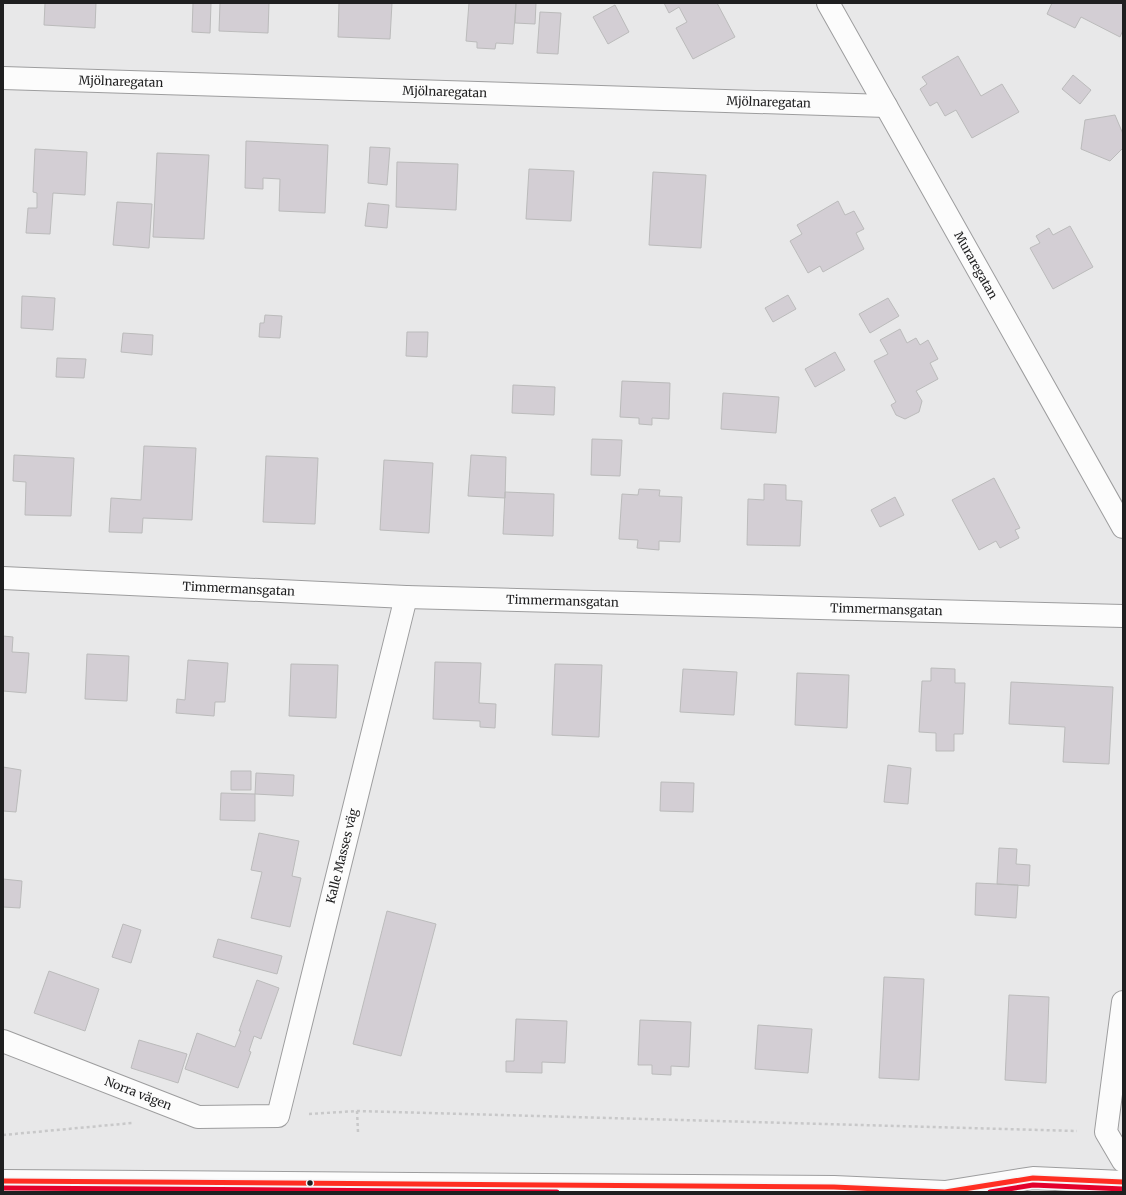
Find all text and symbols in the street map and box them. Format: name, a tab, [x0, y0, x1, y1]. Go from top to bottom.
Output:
street label: Mjölnaregatan	[78, 72, 164, 90]
street label: Mjölnaregatan	[402, 83, 487, 100]
street label: Mjölnaregatan	[726, 93, 811, 111]
street label: Muraregatan	[951, 229, 1001, 301]
street label: Timmermansgatan	[182, 578, 295, 599]
street label: Timmermansgatan	[506, 592, 619, 610]
street label: Timmermansgatan	[830, 600, 943, 618]
street label: Kalle Masses väg	[323, 806, 361, 905]
street label: Norra vägen	[103, 1073, 174, 1113]
unlabelled marker	[305, 1178, 315, 1188]

